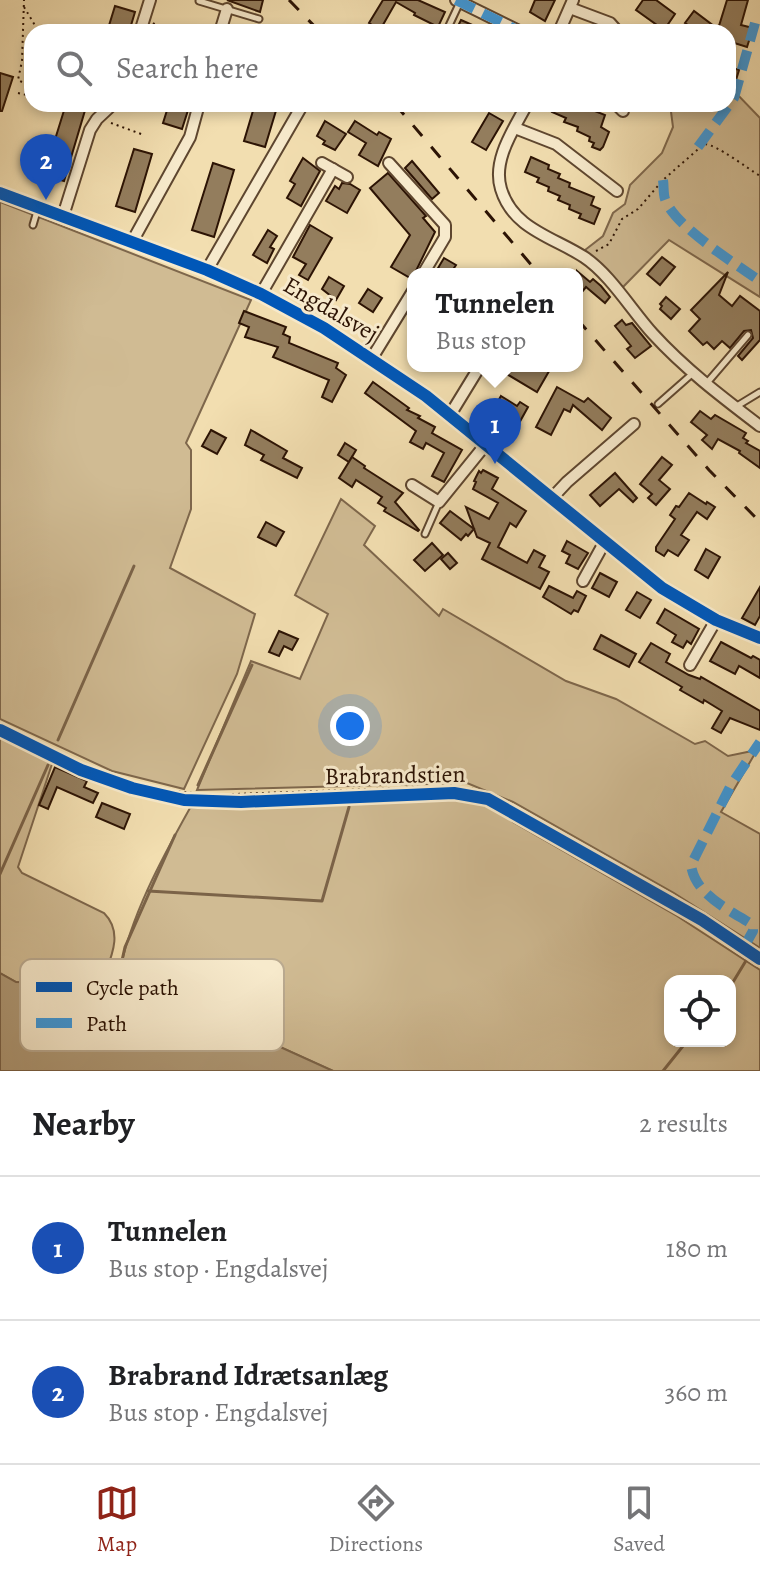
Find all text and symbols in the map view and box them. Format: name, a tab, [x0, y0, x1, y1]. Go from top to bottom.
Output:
search box	[24, 24, 736, 112]
icon: search	[52, 46, 96, 90]
text: Search here	[116, 48, 259, 88]
pin: 2	[20, 134, 72, 200]
popup	[407, 268, 583, 372]
street label: Engdalsvej	[277, 269, 385, 349]
text: Tunnelen	[435, 283, 555, 323]
text: Bus stop	[435, 323, 526, 358]
pin: 1	[469, 398, 521, 464]
your location	[330, 706, 370, 746]
street label: Brabrandstien	[324, 758, 466, 792]
legend	[20, 959, 284, 1051]
text: Cycle path	[86, 973, 179, 1003]
map controls	[664, 975, 736, 1047]
button: locate	[664, 975, 736, 1047]
text: Path	[86, 1009, 127, 1039]
text: Nearby	[32, 1100, 135, 1147]
text: 2 results	[639, 1106, 728, 1141]
text: Tunnelen	[108, 1211, 227, 1251]
text: 1	[53, 1231, 63, 1266]
text: 180 m	[666, 1231, 728, 1266]
text: Bus stop · Engdalsvej	[108, 1251, 328, 1286]
text: Brabrand Idrætsanlæg	[108, 1355, 388, 1395]
text: 2	[52, 1375, 64, 1410]
text: 360 m	[665, 1375, 728, 1410]
text: Bus stop · Engdalsvej	[108, 1395, 328, 1430]
tab: Map	[95, 1481, 139, 1559]
tab: Directions	[329, 1481, 423, 1559]
tab: Saved	[613, 1481, 665, 1559]

